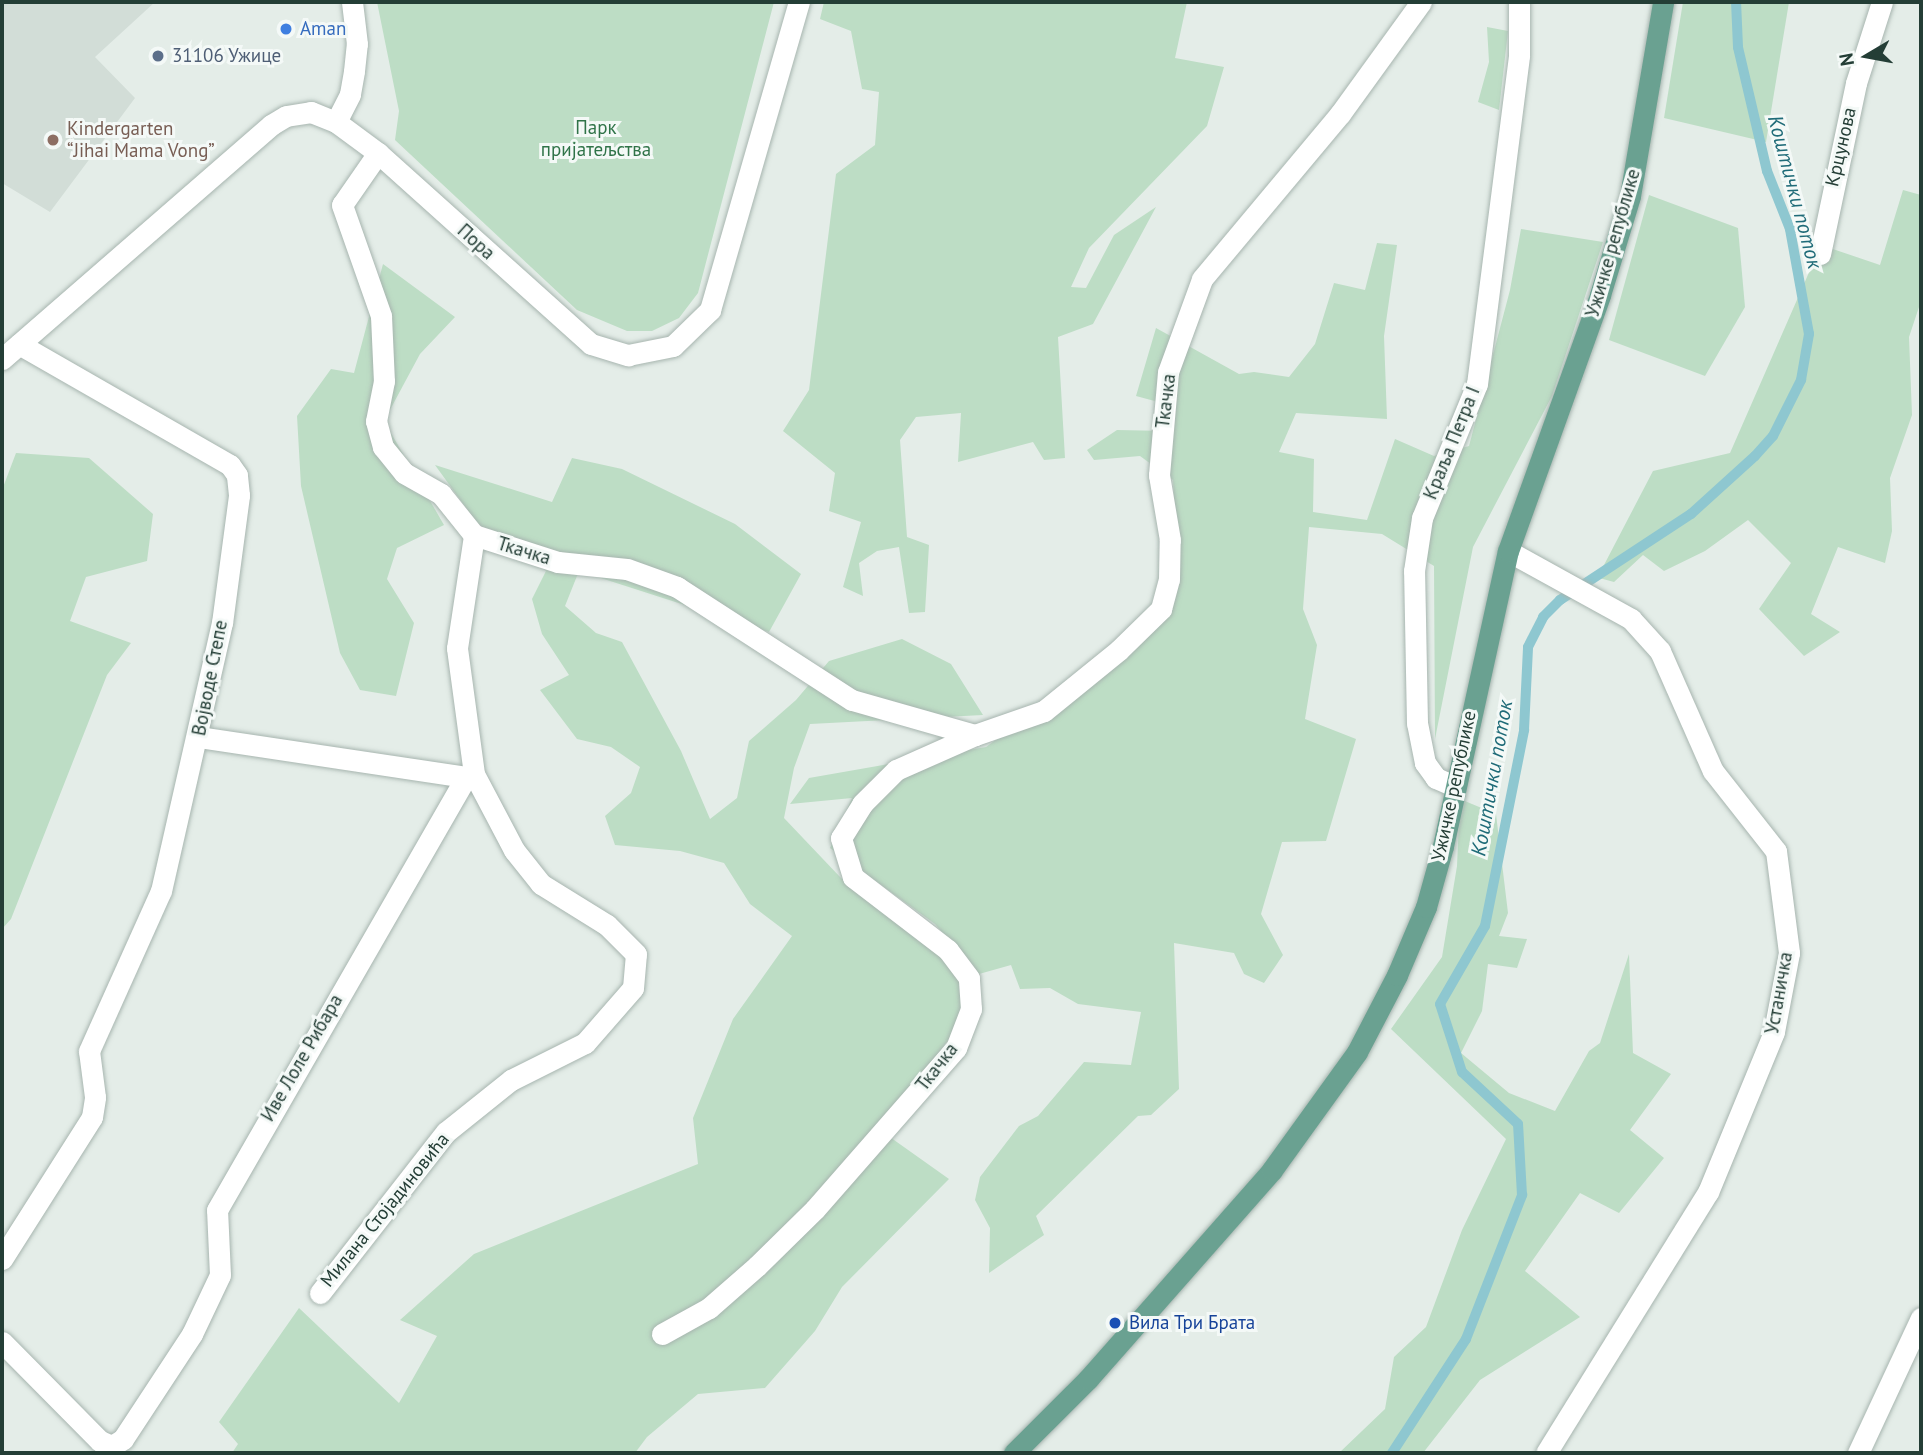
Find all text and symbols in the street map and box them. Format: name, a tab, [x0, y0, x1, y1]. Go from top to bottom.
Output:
place label: Aman	[300, 18, 346, 40]
marker: Aman	[278, 21, 294, 37]
north arrow	[1832, 21, 1902, 91]
place label: 31106 Ужице	[172, 45, 282, 67]
marker: 31106 Ужице	[150, 48, 166, 64]
text: N	[1833, 51, 1859, 68]
street label: Крцунова	[1821, 105, 1861, 189]
water label: Коштички поток	[1762, 112, 1828, 272]
park label: Парк пријатељства	[541, 117, 651, 161]
place label: Kindergarten “Jihai Mama Vong”	[67, 118, 215, 162]
marker: Kindergarten “Jihai Mama Vong”	[45, 132, 61, 148]
street label: Ужичке републике	[1581, 166, 1645, 320]
street label: Пора	[453, 219, 499, 265]
street label: Ткачка	[1151, 372, 1181, 430]
street label: Краља Петра I	[1419, 383, 1485, 503]
street label: Ткачка	[494, 532, 554, 570]
street label: Војводе Степе	[188, 618, 232, 738]
water label: Коштички поток	[1466, 698, 1518, 858]
street label: Ужичке републике	[1427, 709, 1481, 863]
street label: Устаничка	[1761, 950, 1797, 1036]
street label: Иве Лоле Рибара	[256, 990, 348, 1126]
street label: Ткачка	[911, 1038, 963, 1096]
street label: Милана Стојадиновића	[316, 1128, 454, 1292]
place label: Вила Три Брата	[1129, 1312, 1256, 1334]
marker: Вила Три Брата	[1107, 1315, 1123, 1331]

